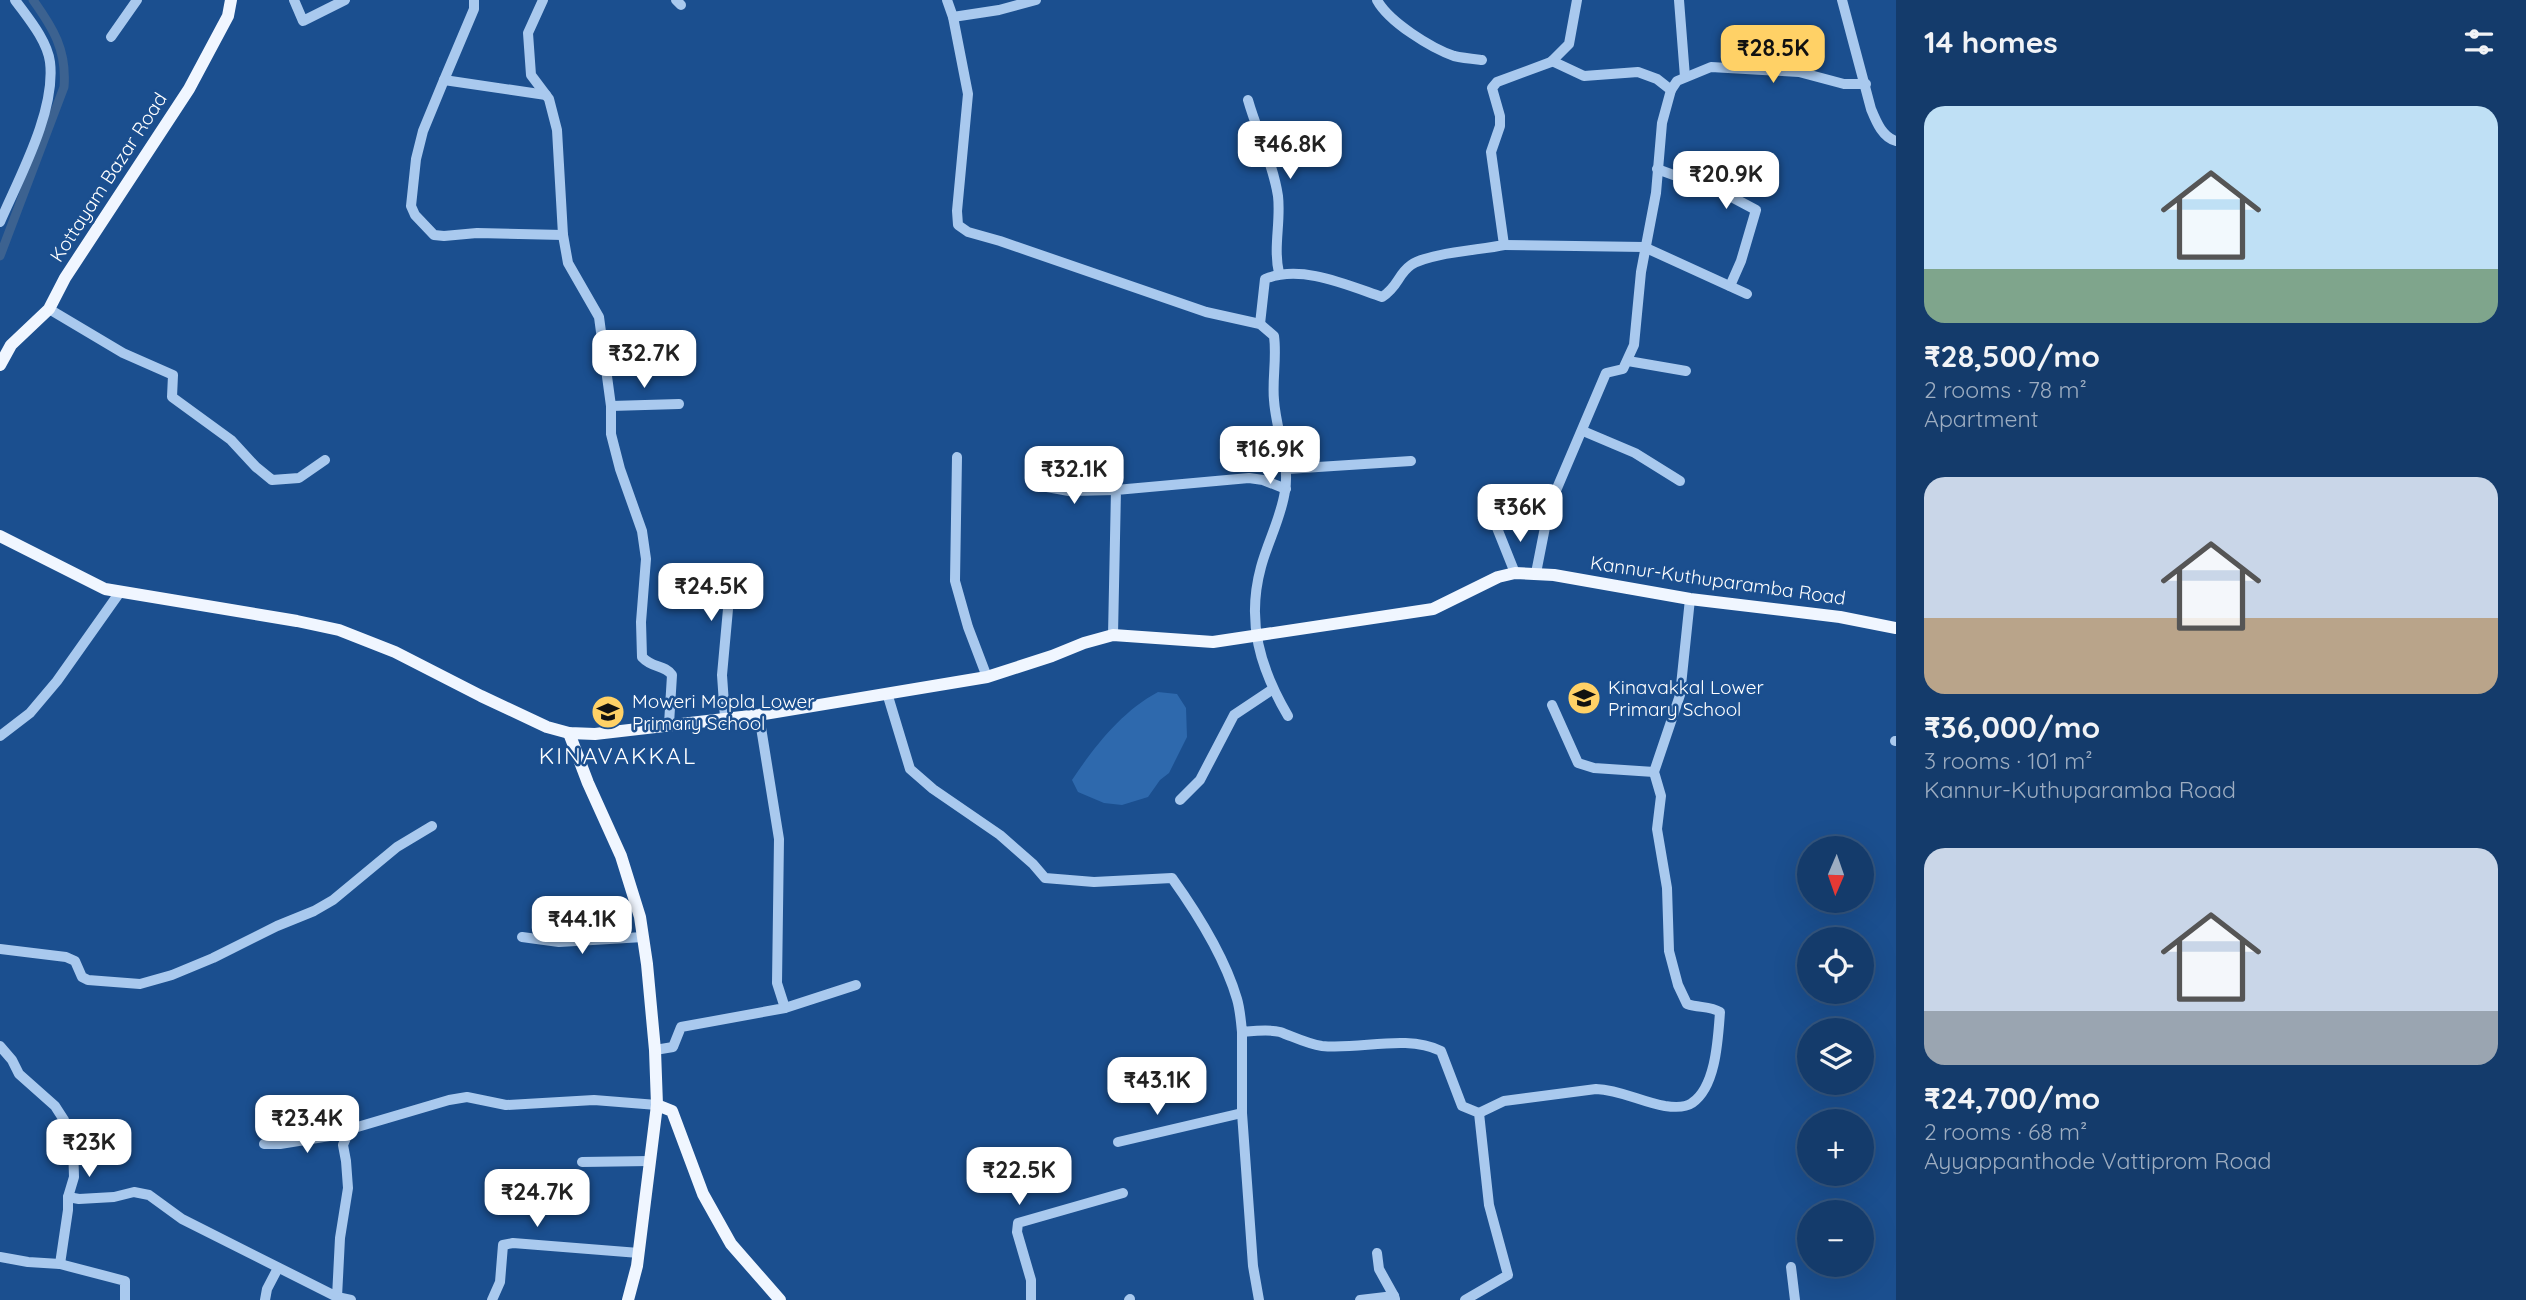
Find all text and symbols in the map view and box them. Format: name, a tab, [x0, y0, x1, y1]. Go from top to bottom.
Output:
text: 14 homes	[1924, 23, 2058, 61]
icon: filters	[2460, 23, 2498, 61]
pin: ₹28.5K	[1716, 25, 1830, 85]
text: ₹28.5K	[1737, 33, 1809, 62]
street label: Kottayam Bazar Road	[44, 88, 172, 266]
pin: ₹46.8K	[1233, 122, 1347, 181]
text: ₹46.8K	[1254, 129, 1326, 158]
pin: ₹20.9K	[1669, 152, 1783, 211]
icon: home	[2148, 152, 2274, 278]
text: ₹20.9K	[1689, 159, 1763, 188]
pin: ₹32.7K	[587, 330, 701, 390]
text: ₹28,500/mo	[1924, 337, 2100, 375]
text: ₹32.7K	[608, 338, 680, 367]
text: 2 rooms · 78 m²	[1924, 375, 2087, 404]
text: Apartment	[1924, 404, 2038, 433]
pin: ₹16.9K	[1213, 426, 1327, 486]
text: ₹16.9K	[1236, 434, 1304, 463]
pin: ₹32.1K	[1017, 447, 1131, 506]
text: ₹32.1K	[1041, 454, 1107, 483]
pin: ₹36K	[1479, 484, 1561, 544]
text: ₹36K	[1494, 492, 1546, 521]
icon: home	[2148, 523, 2274, 649]
street label: Kannur-Kuthuparamba Road	[1589, 550, 1847, 610]
pin: ₹24.5K	[654, 564, 768, 623]
text: ₹24.5K	[674, 571, 748, 600]
place label: Kinavakkal Lower Primary School	[1608, 675, 1765, 721]
school or university icon: Kinavakkal Lower Primary School	[1565, 679, 1603, 717]
place label: Moweri Mopla Lower Primary School	[632, 689, 815, 735]
school or university icon: Moweri Mopla Lower Primary School	[589, 693, 627, 731]
text: ₹36,000/mo	[1924, 708, 2100, 746]
district label: KINAVAKKAL	[539, 741, 697, 770]
text: 3 rooms · 101 m²	[1924, 746, 2093, 775]
text: Kannur-Kuthuparamba Road	[1924, 775, 2236, 804]
north arrow	[1797, 836, 1874, 914]
map controls	[1797, 836, 1874, 1277]
icon: home	[2148, 894, 2274, 1020]
pin: ₹44.1K	[525, 897, 639, 956]
text: ₹44.1K	[548, 904, 616, 933]
button: locate	[1797, 927, 1874, 1004]
button: layers	[1797, 1018, 1874, 1095]
pin: ₹43.1K	[1100, 1058, 1214, 1117]
text: ₹43.1K	[1123, 1065, 1191, 1094]
text: ₹24,700/mo	[1924, 1079, 2100, 1117]
pin: ₹23.4K	[250, 1096, 364, 1155]
text: ₹23.4K	[271, 1103, 343, 1132]
button: +	[1797, 1109, 1874, 1186]
text: 2 rooms · 68 m²	[1924, 1117, 2087, 1146]
pin: ₹23K	[48, 1120, 130, 1179]
text: ₹23K	[62, 1127, 116, 1156]
text: Ayyappanthode Vattiprom Road	[1924, 1146, 2271, 1175]
pin: ₹22.5K	[962, 1148, 1076, 1207]
text: ₹22.5K	[983, 1155, 1055, 1184]
pin: ₹24.7K	[480, 1170, 594, 1229]
text: ₹24.7K	[501, 1177, 573, 1206]
button: −	[1797, 1200, 1874, 1277]

